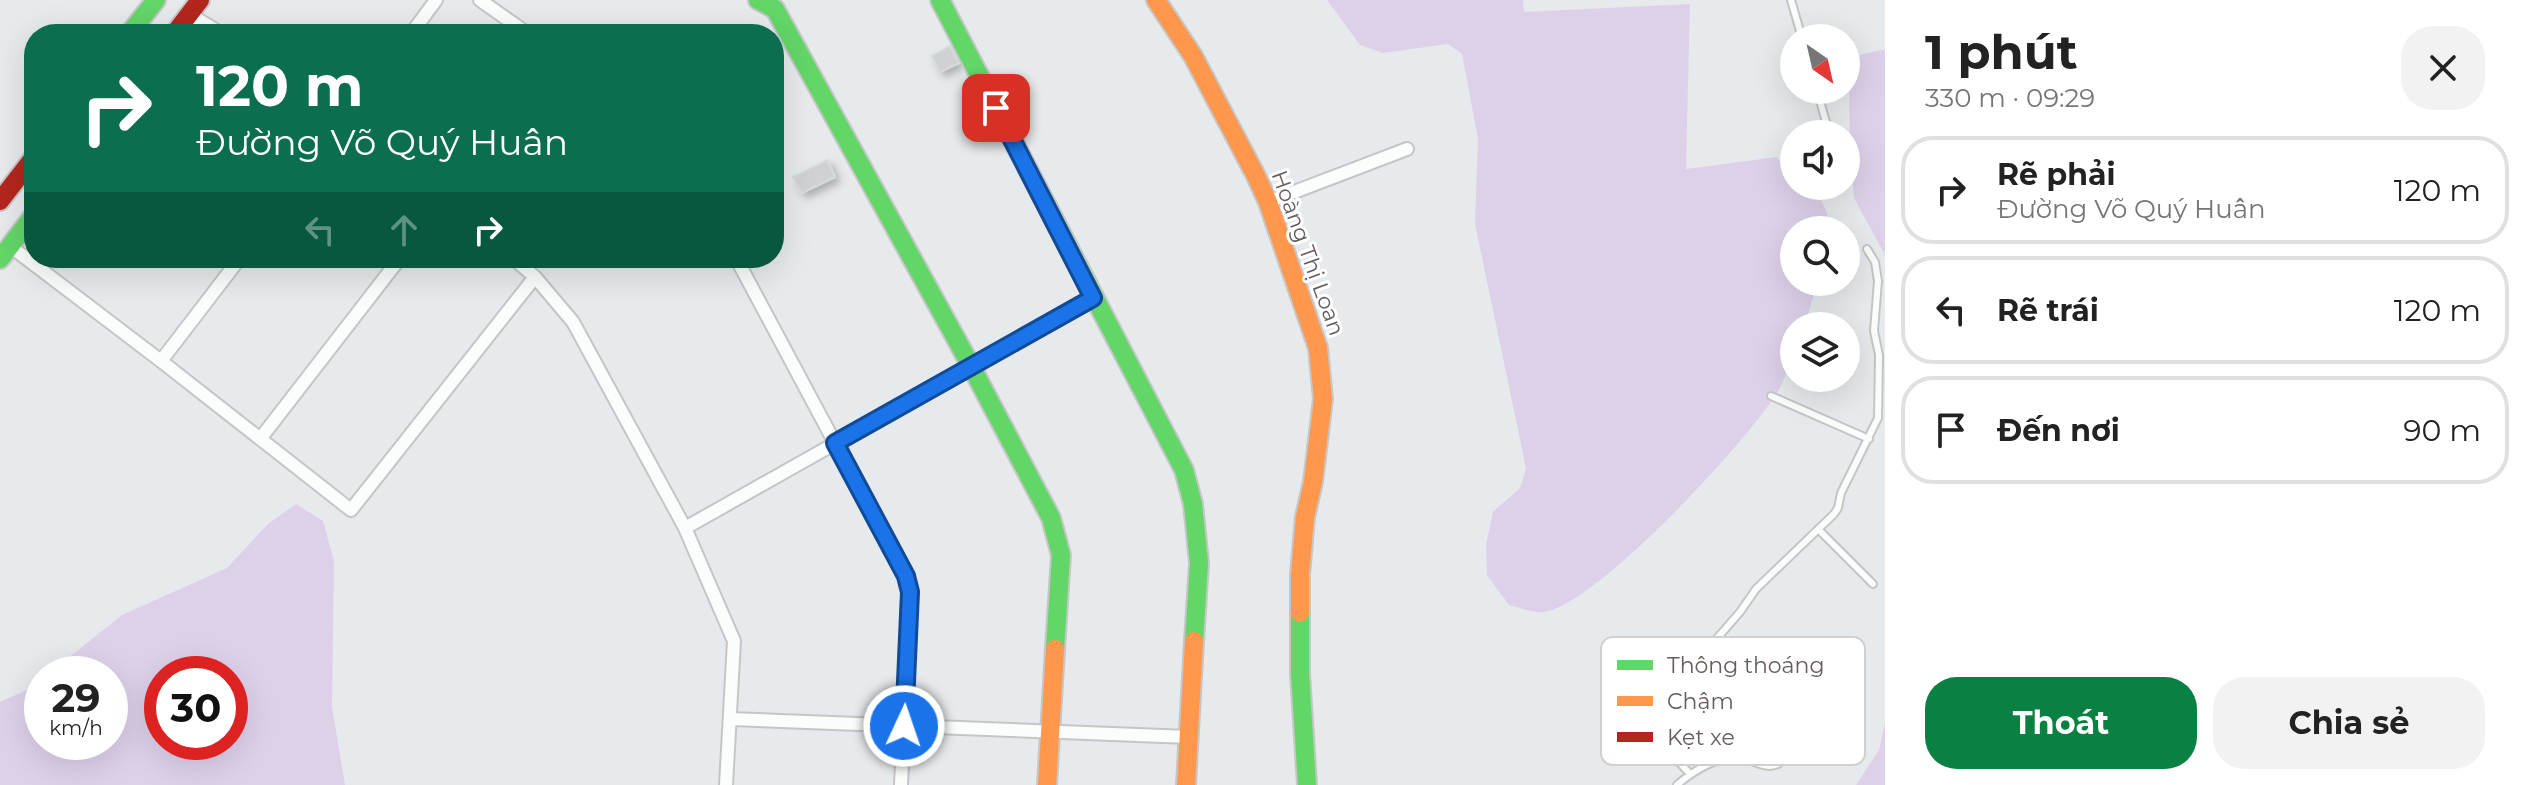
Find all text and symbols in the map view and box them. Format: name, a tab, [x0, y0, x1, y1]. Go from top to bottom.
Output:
text: 1 phút	[1925, 23, 2078, 81]
north arrow	[1780, 24, 1860, 104]
map controls	[1780, 24, 1860, 392]
button: close	[2401, 26, 2485, 110]
text: 120 m	[196, 52, 364, 120]
icon: right	[64, 56, 168, 160]
pin	[962, 74, 1030, 142]
text: 330 m · 09:29	[1925, 82, 2095, 114]
icon: arrive	[974, 86, 1018, 130]
text: Đường Võ Quý Huân	[196, 120, 568, 164]
button: sound	[1780, 120, 1860, 200]
text: Rẽ phải	[1997, 156, 2115, 193]
street label: Hoàng Thị Loan	[1266, 167, 1350, 339]
icon: right	[1929, 168, 1973, 212]
text: 120 m	[2394, 172, 2481, 209]
text: Đường Võ Quý Huân	[1997, 193, 2266, 225]
icon: left	[298, 208, 342, 252]
icon: ahead	[382, 208, 426, 252]
icon: right	[466, 208, 510, 252]
button: search	[1780, 216, 1860, 296]
icon: left	[1929, 288, 1973, 332]
text: Rẽ trái	[1997, 292, 2099, 329]
text: 120 m	[2394, 292, 2481, 329]
button: layers	[1780, 312, 1860, 392]
icon: arrive	[1929, 408, 1973, 452]
text: Đến nơi	[1997, 412, 2120, 449]
text: 90 m	[2403, 412, 2481, 449]
legend	[1601, 637, 1865, 765]
text: Thông thoáng	[1667, 652, 1824, 679]
speed limit sign: 30	[144, 656, 248, 760]
text: 29	[51, 673, 101, 722]
button: Thoát	[1925, 677, 2197, 769]
button: Chia sẻ	[2213, 677, 2485, 769]
position arrow	[862, 684, 946, 768]
text: Chậm	[1667, 688, 1734, 715]
text: km/h	[49, 716, 103, 740]
text: Kẹt xe	[1667, 724, 1735, 751]

